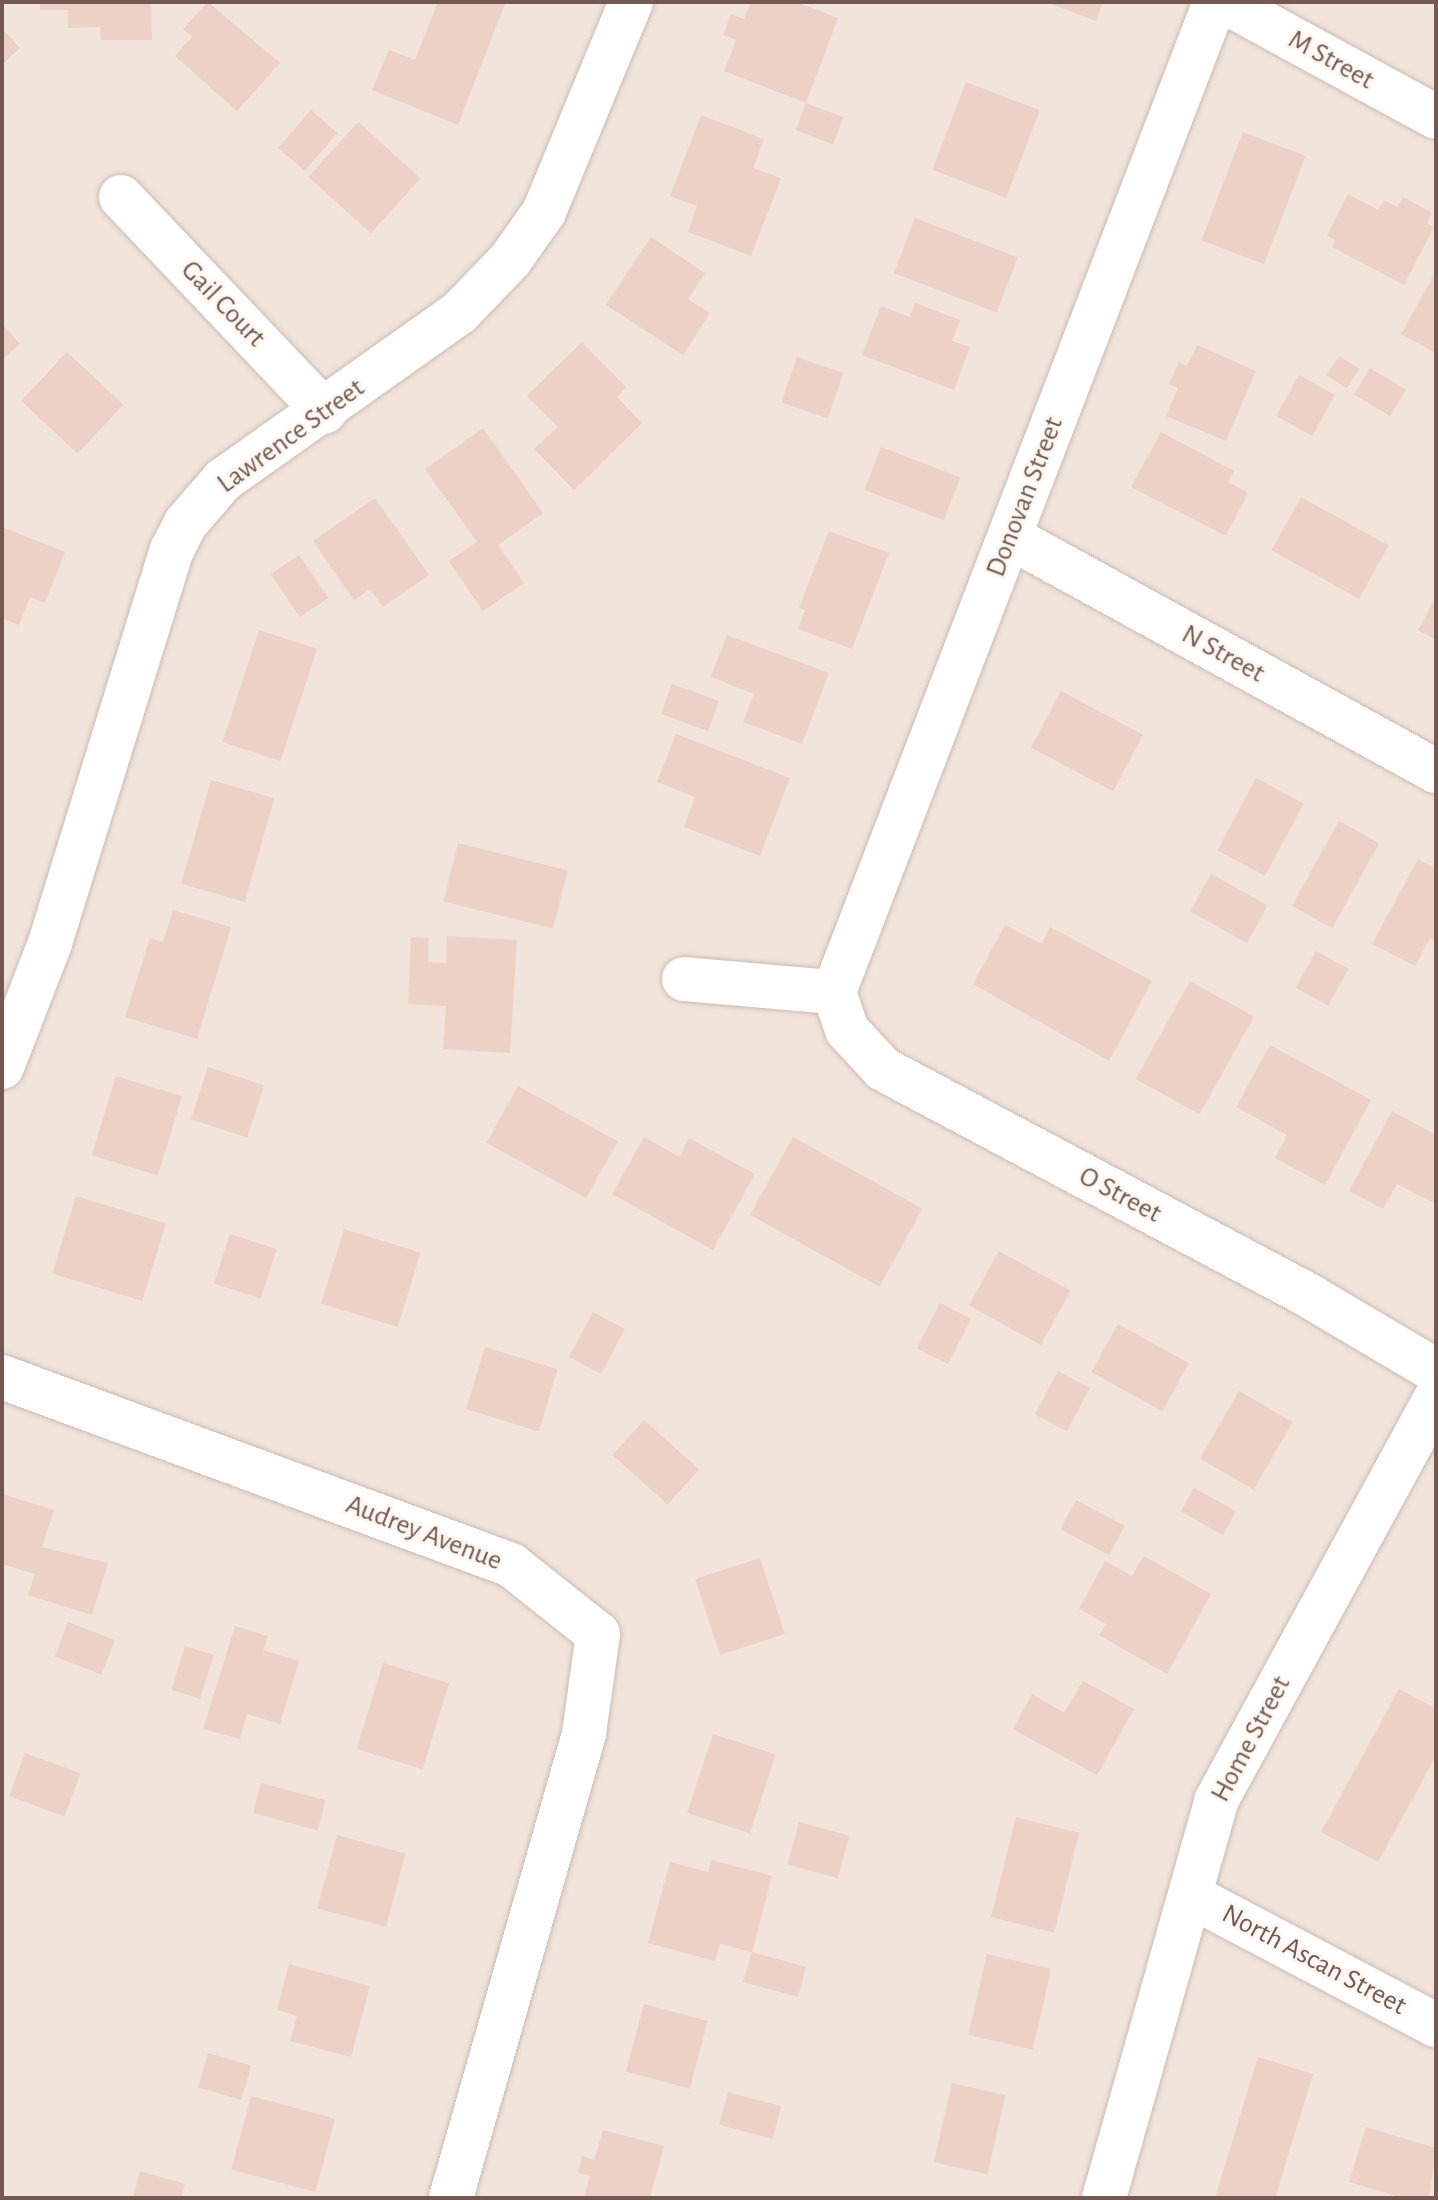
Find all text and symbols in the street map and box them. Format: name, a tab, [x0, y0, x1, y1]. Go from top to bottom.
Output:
street label: M Street	[1282, 23, 1380, 97]
street label: Gail Court	[174, 254, 272, 354]
street label: Lawrence Street	[211, 371, 371, 501]
street label: Donovan Street	[979, 412, 1071, 582]
street label: N Street	[1176, 618, 1270, 690]
street label: O Street	[1073, 1159, 1167, 1231]
street label: Audrey Avenue	[341, 1488, 507, 1578]
street label: Home Street	[1204, 1670, 1298, 1808]
street label: North Ascan Street	[1216, 1897, 1412, 2023]

